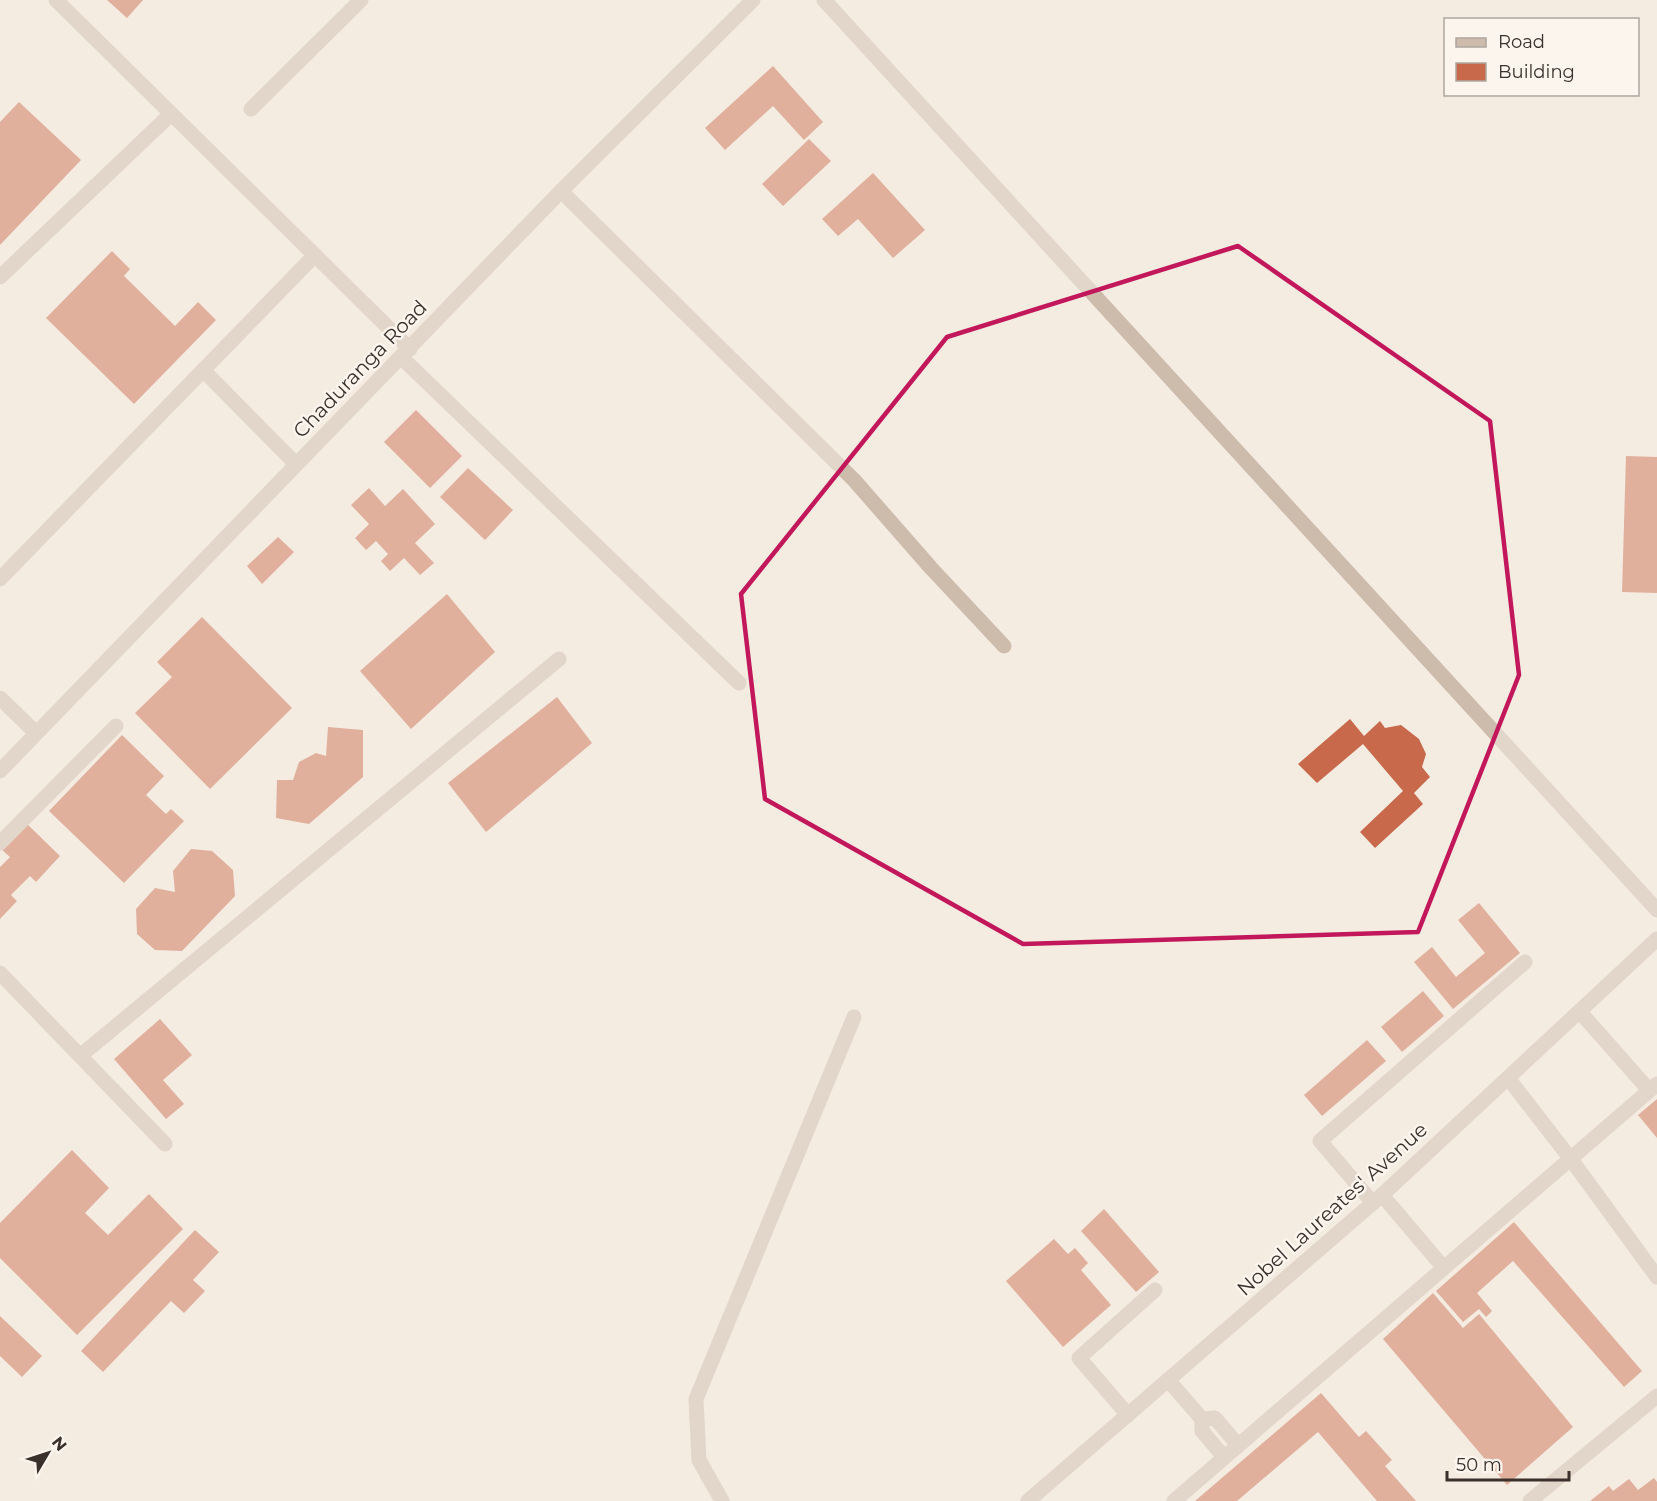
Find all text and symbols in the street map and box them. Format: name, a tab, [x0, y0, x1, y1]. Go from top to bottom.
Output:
legend	[1444, 18, 1639, 96]
text: Road	[1498, 31, 1545, 53]
text: Building	[1498, 61, 1575, 83]
street label: Chaduranga Road	[288, 295, 432, 443]
street label: Nobel Laureates' Avenue	[1232, 1117, 1432, 1301]
north arrow	[18, 1423, 78, 1483]
text: N	[48, 1433, 71, 1455]
scale bar	[1447, 1444, 1568, 1482]
text: 50 m	[1456, 1454, 1502, 1476]

